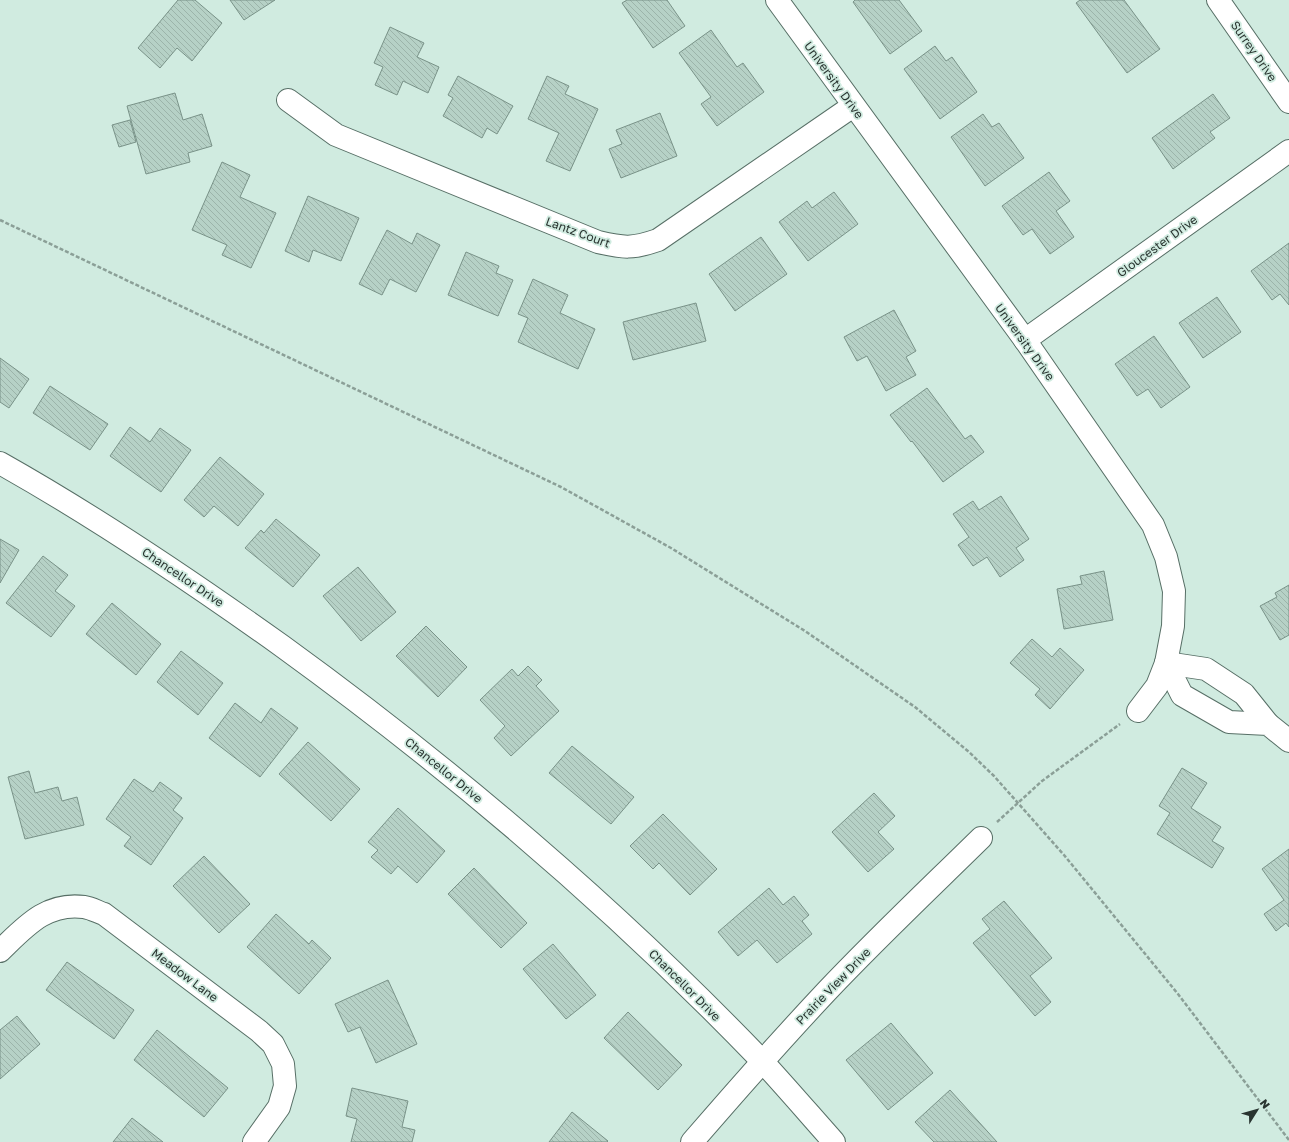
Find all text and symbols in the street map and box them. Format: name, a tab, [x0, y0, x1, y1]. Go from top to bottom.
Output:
street label: Surrey Drive	[1228, 18, 1280, 84]
street label: University Drive	[801, 39, 867, 121]
street label: Gloucester Drive	[1114, 212, 1200, 280]
street label: Lantz Court	[544, 213, 612, 251]
street label: University Drive	[992, 301, 1058, 383]
street label: Chancellor Drive	[139, 544, 227, 610]
street label: Chancellor Drive	[402, 734, 486, 806]
street label: Prairie View Drive	[793, 944, 873, 1027]
street label: Meadow Lane	[149, 945, 221, 1005]
street label: Chancellor Drive	[646, 946, 724, 1024]
north arrow	[1237, 1090, 1277, 1130]
text: N	[1258, 1096, 1273, 1111]

